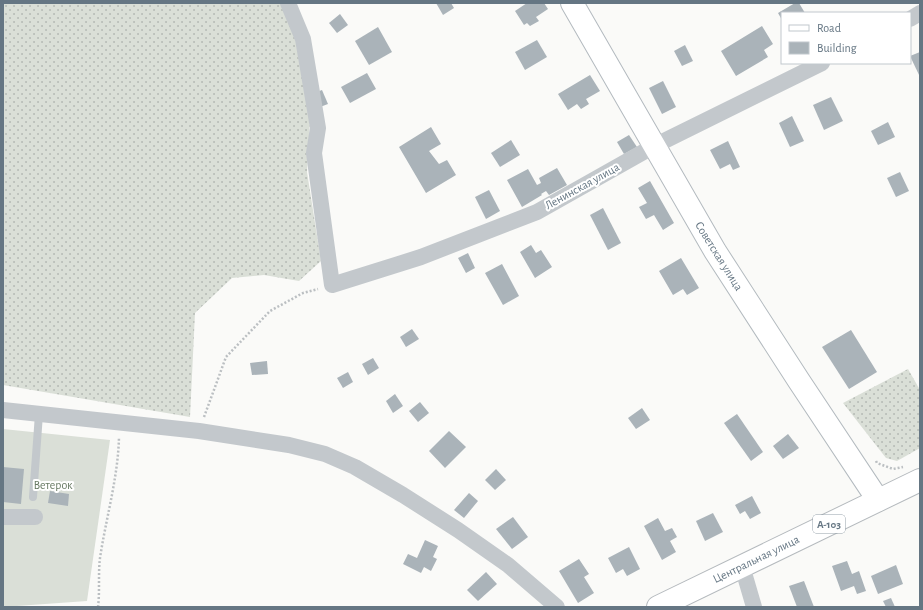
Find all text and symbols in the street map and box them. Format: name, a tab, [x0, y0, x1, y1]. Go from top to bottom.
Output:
legend	[781, 12, 911, 64]
text: Road	[817, 22, 841, 34]
text: Building	[817, 42, 857, 54]
street label: Ленинская улица	[543, 160, 622, 212]
street label: Советская улица	[692, 219, 745, 294]
park label: Ветерок	[33, 479, 73, 491]
road number: А-103	[813, 515, 845, 533]
street label: Центральная улица	[711, 533, 802, 586]

